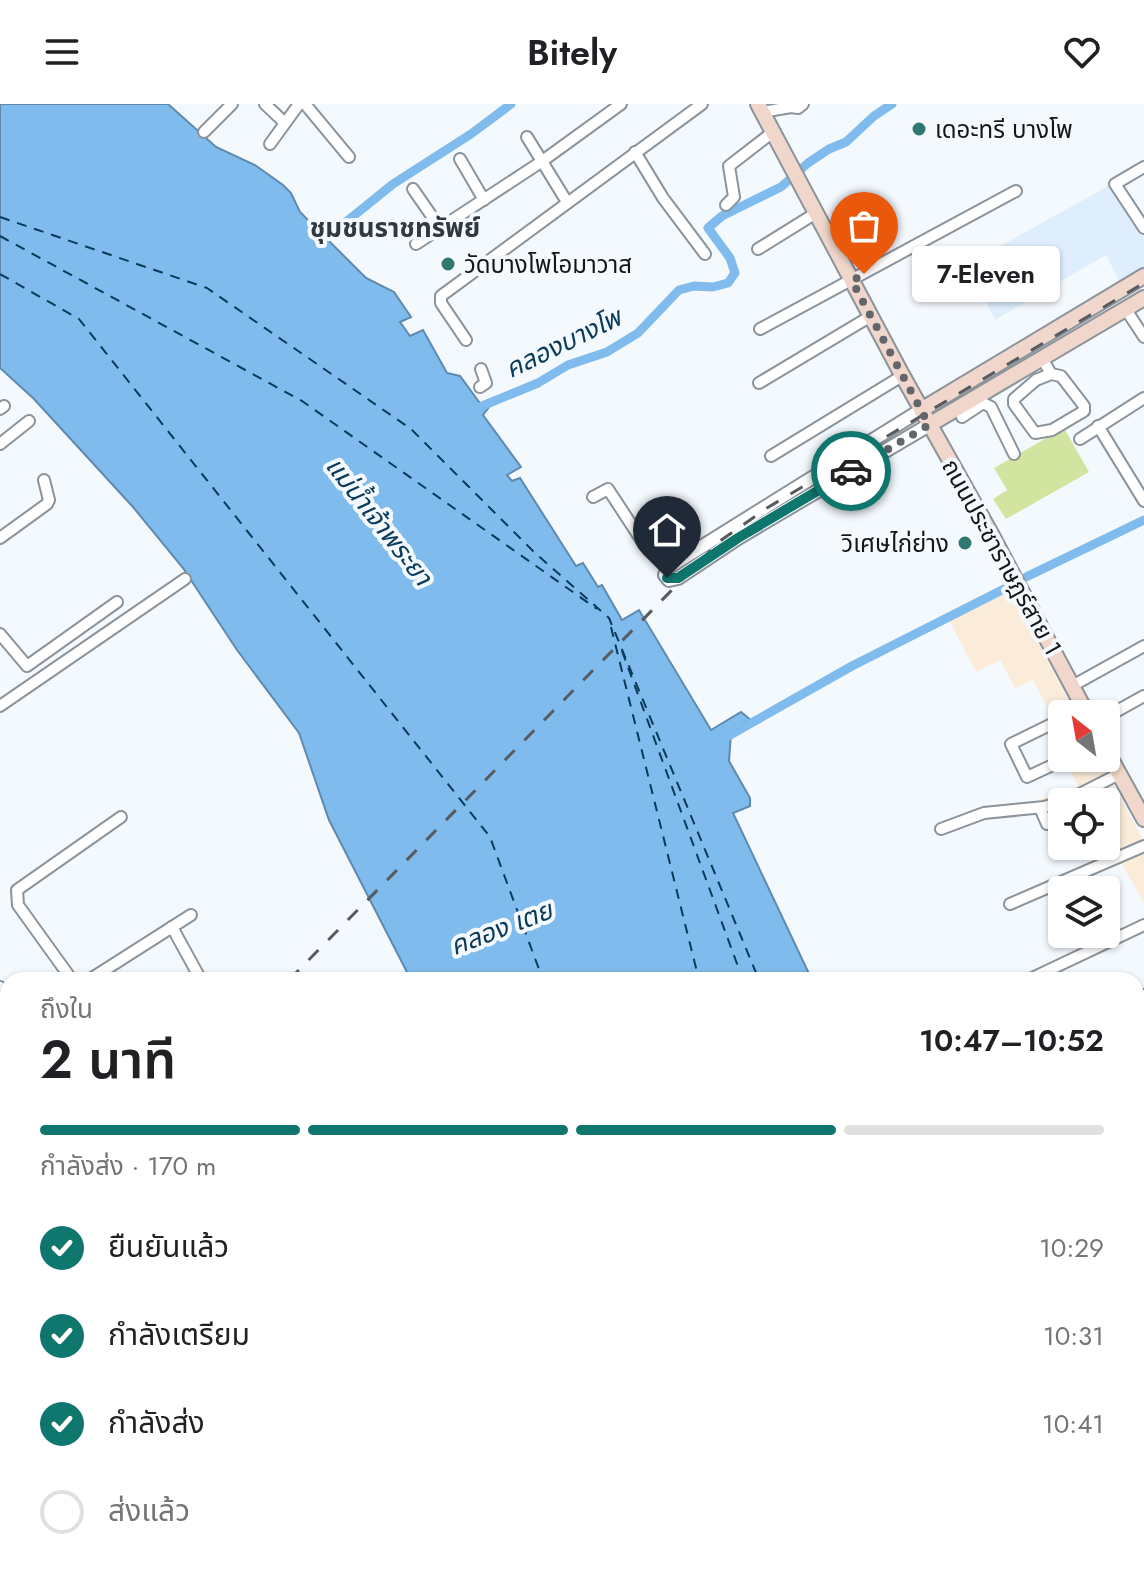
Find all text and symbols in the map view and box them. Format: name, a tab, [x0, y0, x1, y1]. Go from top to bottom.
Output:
text: Bitely	[527, 26, 617, 78]
icon: menu	[40, 30, 84, 74]
icon: heart	[1060, 30, 1104, 74]
place label: เดอะทรี บางโพ	[935, 112, 1073, 147]
marker: เดอะทรี บางโพ	[910, 120, 928, 138]
pin	[830, 192, 898, 274]
icon: bag	[842, 204, 886, 248]
district label: ชุมชนราชทรัพย์	[310, 209, 480, 247]
callout: 7-Eleven	[912, 246, 1060, 302]
place label: วัดบางโพโอมาวาส	[464, 247, 632, 282]
marker: วัดบางโพโอมาวาส	[439, 255, 457, 273]
text: 7-Eleven	[937, 255, 1035, 293]
water label: คลองบางโพ	[498, 297, 630, 388]
courier	[811, 431, 891, 511]
water label: แม่น้ำเจ้าพระยา	[317, 449, 442, 595]
icon: car	[829, 449, 873, 493]
street label: ถนนประชาราษฎร์สาย 1	[933, 452, 1071, 662]
pin	[633, 496, 701, 578]
icon: home	[645, 508, 689, 552]
place label: วิเศษไก่ย่าง	[840, 526, 949, 561]
marker: วิเศษไก่ย่าง	[956, 534, 974, 552]
north arrow	[1048, 700, 1120, 772]
map controls	[1048, 700, 1120, 948]
button: locate	[1048, 788, 1120, 860]
button: layers	[1048, 876, 1120, 948]
water label: คลอง เตย	[444, 891, 559, 965]
text: ถึงใน	[40, 990, 93, 1028]
text: 10:47–10:52	[919, 1019, 1104, 1062]
text: 2 นาที	[40, 1022, 176, 1098]
text: กำลังส่ง · 170 m	[40, 1147, 216, 1185]
text: ยืนยันแล้ว	[108, 1225, 229, 1268]
icon: check	[40, 1226, 84, 1270]
text: 10:29	[1039, 1229, 1104, 1267]
text: กำลังเตรียม	[108, 1313, 250, 1356]
icon: check	[40, 1314, 84, 1358]
text: 10:31	[1043, 1317, 1104, 1355]
text: กำลังส่ง	[108, 1401, 205, 1444]
icon: check	[40, 1402, 84, 1446]
text: 10:41	[1042, 1405, 1104, 1443]
text: ส่งแล้ว	[108, 1489, 190, 1532]

